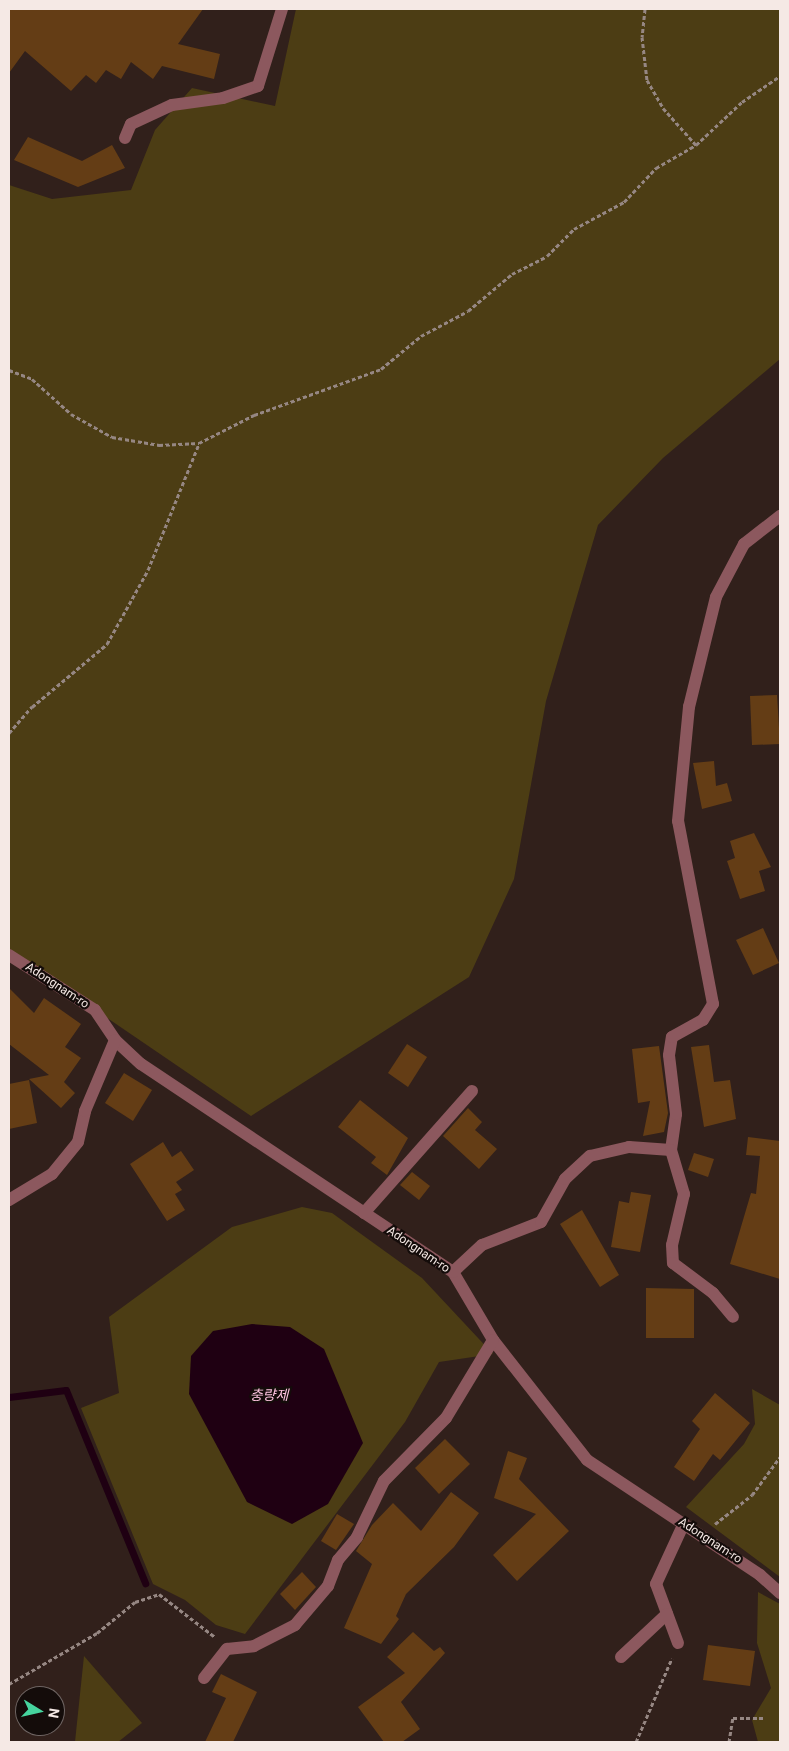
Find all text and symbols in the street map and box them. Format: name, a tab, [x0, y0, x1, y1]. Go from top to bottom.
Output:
street label: Adongnam-ro	[23, 960, 91, 1012]
street label: Adongnam-ro	[384, 1224, 452, 1276]
water label: 충량제	[250, 1387, 288, 1403]
street label: Adongnam-ro	[676, 1515, 744, 1567]
north arrow	[15, 1686, 65, 1736]
text: N	[45, 1707, 63, 1719]

